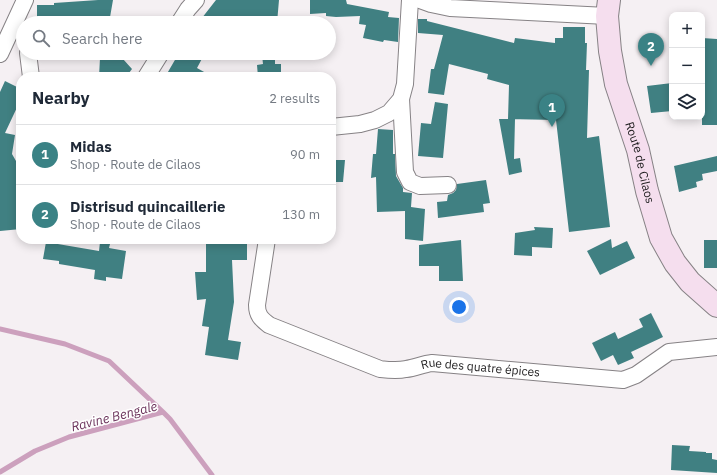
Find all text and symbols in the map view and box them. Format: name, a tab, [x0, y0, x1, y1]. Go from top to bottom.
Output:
map controls	[669, 12, 705, 120]
button: +	[669, 12, 705, 48]
search box	[16, 16, 336, 60]
icon: search	[30, 27, 52, 49]
text: Search here	[62, 29, 142, 48]
pin: 2	[638, 33, 664, 66]
button: −	[669, 48, 705, 84]
button: layers	[669, 84, 705, 120]
text: Nearby	[32, 87, 90, 109]
text: 2 results	[269, 90, 320, 107]
pin: 1	[539, 94, 565, 127]
street label: Route de Cilaos	[622, 120, 658, 205]
text: Midas	[70, 137, 112, 156]
text: 1	[41, 146, 49, 163]
text: 90 m	[290, 146, 320, 163]
text: Shop · Route de Cilaos	[70, 156, 201, 173]
text: Distrisud quincaillerie	[70, 197, 226, 216]
text: 2	[41, 206, 49, 223]
text: 130 m	[282, 206, 320, 223]
text: Shop · Route de Cilaos	[70, 216, 201, 233]
your location	[449, 297, 469, 317]
street label: Rue des quatre épices	[419, 355, 541, 380]
water label: Ravine Bengale	[69, 397, 159, 435]

